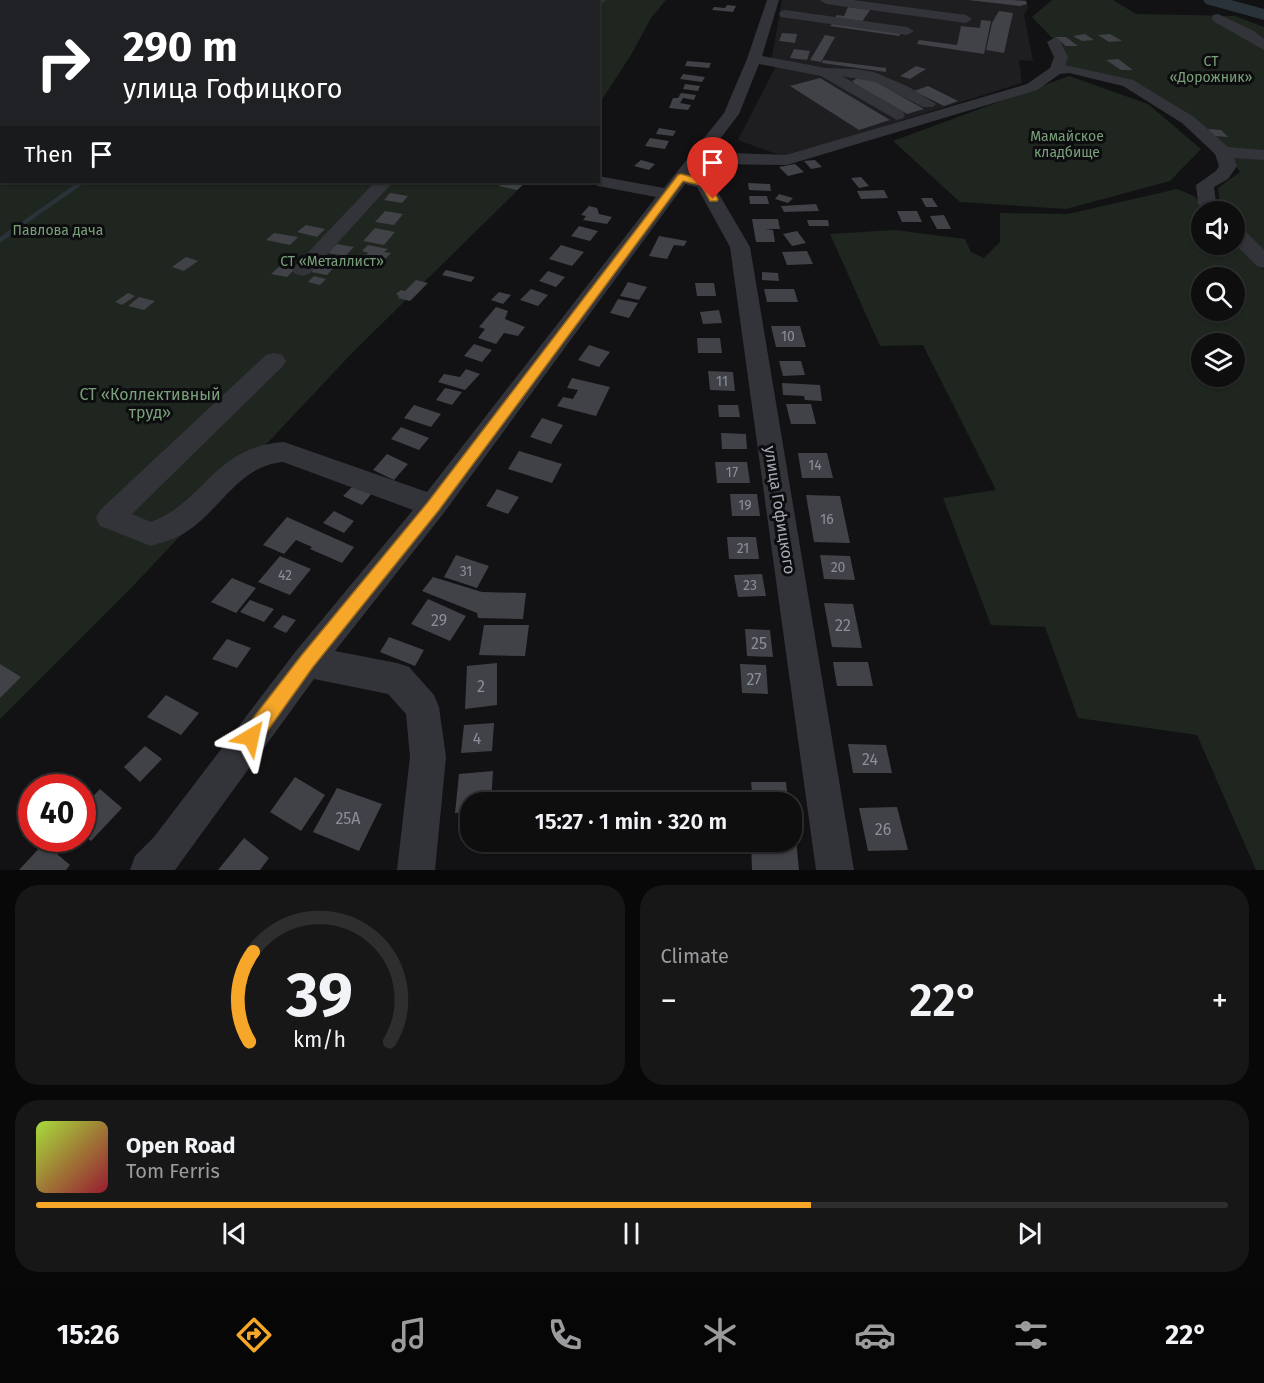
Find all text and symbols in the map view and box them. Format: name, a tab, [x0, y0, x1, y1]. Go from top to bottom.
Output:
text: 290 m	[123, 22, 238, 72]
icon: right	[24, 24, 102, 102]
park label: СТ «Дорожник»	[1169, 53, 1253, 86]
text: улица Гофицкого	[123, 73, 342, 105]
park label: Мамайское кладбище	[1030, 128, 1104, 161]
pin	[687, 137, 738, 199]
icon: arrive	[85, 138, 118, 171]
text: Then	[24, 141, 73, 168]
icon: arrive	[696, 146, 729, 179]
map controls	[1191, 201, 1245, 387]
button: sound	[1191, 201, 1245, 255]
park label: Павлова дача	[13, 222, 103, 239]
park label: СТ «Металлист»	[280, 253, 384, 270]
button: search	[1191, 267, 1245, 321]
house number: 10	[781, 328, 795, 345]
button: layers	[1191, 333, 1245, 387]
house number: 11	[716, 373, 728, 390]
park label: СТ «Коллективный труд»	[79, 385, 221, 422]
street label: улица Гофицкого	[760, 444, 800, 576]
house number: 14	[808, 457, 822, 474]
house number: 17	[726, 464, 738, 481]
house number: 19	[738, 497, 752, 514]
house number: 16	[820, 511, 834, 528]
house number: 21	[737, 540, 749, 557]
house number: 20	[831, 559, 846, 576]
house number: 31	[460, 563, 472, 580]
house number: 42	[278, 567, 292, 584]
house number: 23	[743, 577, 757, 594]
house number: 29	[431, 611, 447, 630]
house number: 22	[835, 616, 851, 635]
house number: 25	[751, 634, 767, 653]
house number: 27	[747, 670, 761, 689]
house number: 2	[477, 677, 485, 696]
position arrow	[219, 705, 283, 769]
house number: 4	[473, 729, 482, 748]
house number: 24	[862, 750, 878, 769]
speed limit sign: 40	[18, 774, 96, 852]
text: 15:27 · 1 min · 320 m	[535, 808, 727, 835]
house number: 25А	[335, 809, 361, 828]
house number: 26	[875, 820, 891, 839]
text: Climate	[661, 944, 729, 968]
text: 39	[285, 958, 353, 1033]
text: 22°	[910, 974, 979, 1028]
text: −	[661, 981, 677, 1021]
text: +	[1212, 981, 1228, 1021]
text: km/h	[293, 1027, 346, 1053]
text: Open Road	[126, 1132, 236, 1159]
text: Tom Ferris	[126, 1159, 220, 1183]
icon: previous	[218, 1217, 251, 1250]
icon: pause	[615, 1217, 648, 1250]
icon: next	[1013, 1217, 1046, 1250]
icon: directions	[233, 1314, 275, 1356]
icon: music	[388, 1314, 430, 1356]
icon: phone	[544, 1314, 586, 1356]
icon: climate	[699, 1314, 741, 1356]
icon: car	[854, 1314, 896, 1356]
icon: filters	[1010, 1314, 1052, 1356]
text: 15:26	[57, 1319, 119, 1351]
text: 22°	[1165, 1319, 1207, 1351]

